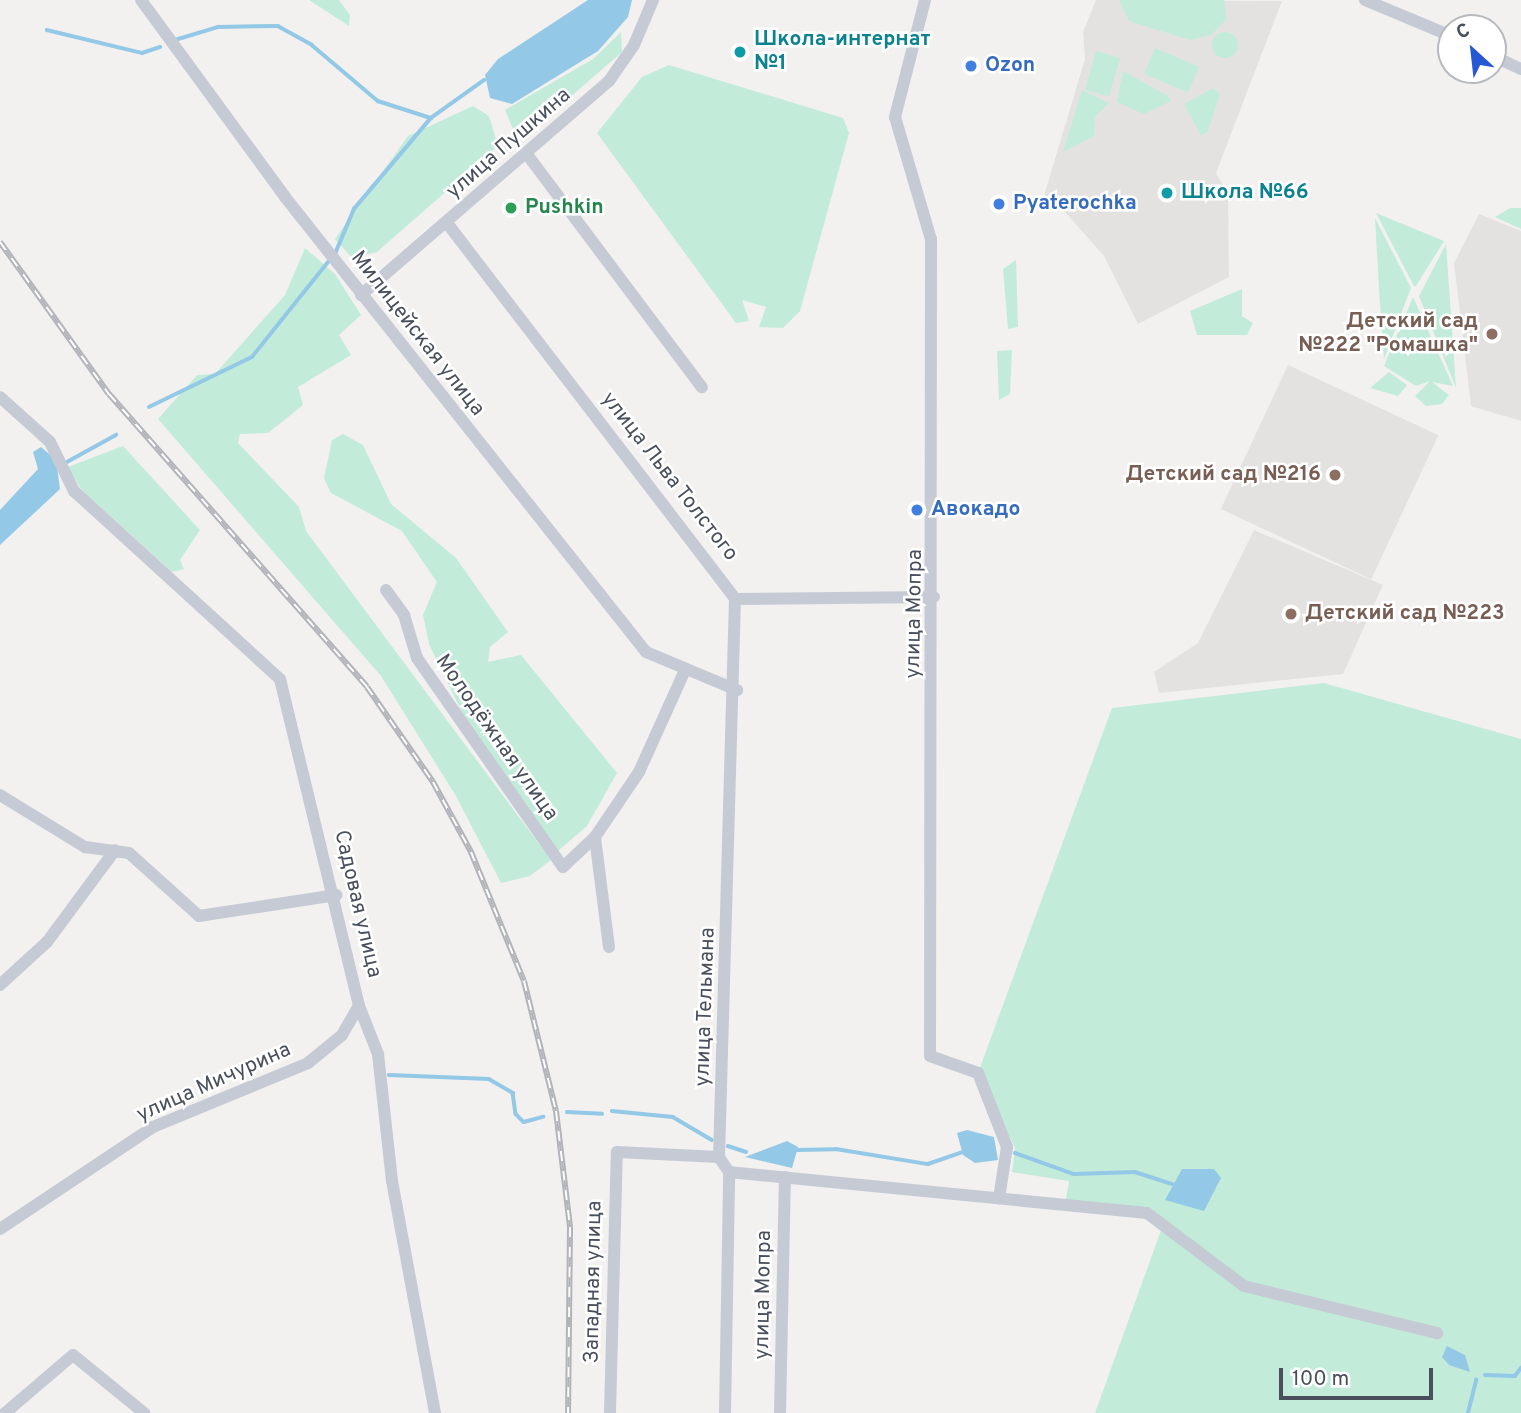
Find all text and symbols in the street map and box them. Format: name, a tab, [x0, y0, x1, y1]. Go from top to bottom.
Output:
north arrow	[1437, 14, 1507, 84]
text: С	[1453, 19, 1474, 46]
place label: Школа-интернат №1	[754, 27, 930, 77]
marker: Школа-интернат №1	[732, 44, 748, 60]
place label: Ozon	[985, 53, 1035, 79]
marker: Ozon	[963, 58, 979, 74]
street label: улица Пушкина	[442, 83, 576, 205]
place label: Школа №66	[1181, 180, 1309, 206]
marker: Школа №66	[1159, 185, 1175, 201]
place label: Pyaterochka	[1013, 191, 1137, 217]
place label: Pushkin	[525, 195, 604, 221]
marker: Pyaterochka	[991, 196, 1007, 212]
marker: Pushkin	[503, 200, 519, 216]
street label: Милицейская улица	[345, 246, 489, 422]
place label: Детский сад №222 "Ромашка"	[1298, 309, 1478, 359]
marker: Детский сад №222 "Ромашка"	[1484, 326, 1500, 342]
street label: улица Льва Толстого	[595, 387, 743, 567]
place label: Детский сад №216	[1126, 462, 1321, 488]
marker: Детский сад №216	[1327, 467, 1343, 483]
place label: Авокадо	[931, 497, 1020, 523]
marker: Авокадо	[909, 502, 925, 518]
street label: улица Мопра	[901, 549, 929, 679]
place label: Детский сад №223	[1305, 601, 1505, 627]
marker: Детский сад №223	[1283, 606, 1299, 622]
street label: Молодёжная улица	[429, 650, 563, 826]
street label: Садовая улица	[328, 828, 386, 980]
street label: улица Тельмана	[691, 927, 721, 1087]
street label: улица Мичурина	[133, 1038, 295, 1128]
street label: Западная улица	[580, 1200, 608, 1364]
street label: улица Мопра	[750, 1230, 778, 1360]
scale bar	[1283, 1354, 1437, 1398]
text: 100 m	[1292, 1366, 1349, 1393]

